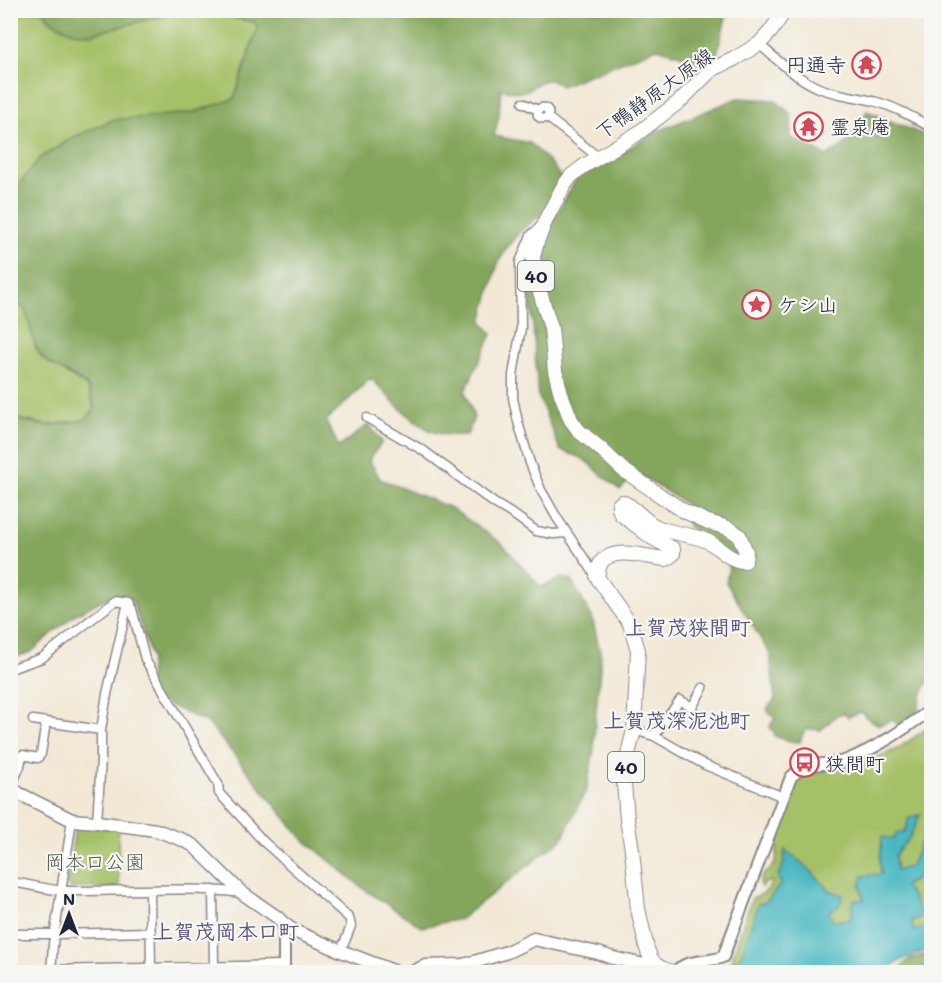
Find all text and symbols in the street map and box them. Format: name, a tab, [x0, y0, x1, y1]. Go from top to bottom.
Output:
street label: 下鴨静原大原線	[590, 41, 718, 145]
temple icon: 円通寺	[851, 48, 883, 80]
place label: 円通寺	[786, 51, 846, 77]
temple icon: 霊泉庵	[793, 110, 825, 142]
place label: 霊泉庵	[830, 113, 890, 139]
road number: 40	[518, 261, 554, 291]
place icon: ケシ山	[741, 288, 773, 320]
place label: ケシ山	[778, 291, 838, 317]
district label: 上賀茂狭間町	[625, 613, 751, 640]
district label: 上賀茂深泥池町	[604, 706, 751, 733]
bus stop icon: 狭間町	[788, 747, 820, 779]
place label: 狭間町	[825, 750, 885, 776]
road number: 40	[608, 752, 644, 782]
park label: 岡本口公園	[45, 848, 145, 874]
north arrow	[39, 884, 99, 944]
text: N	[63, 888, 75, 909]
district label: 上賀茂岡本口町	[153, 917, 300, 944]

